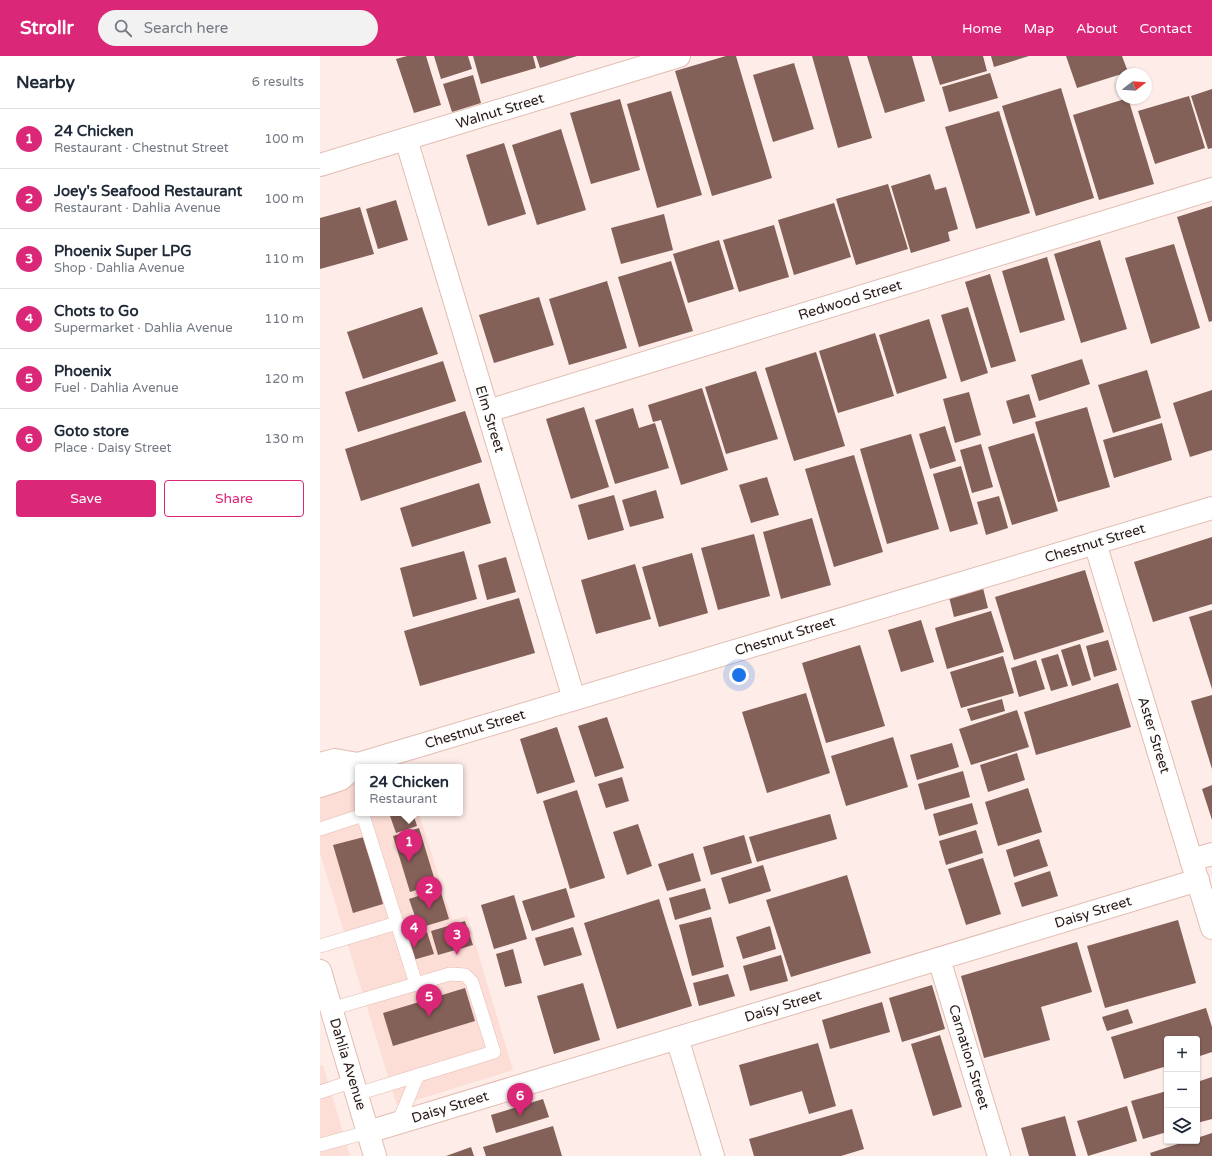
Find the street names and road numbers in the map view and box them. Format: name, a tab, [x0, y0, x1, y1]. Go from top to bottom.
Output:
street label: Walnut Street	[454, 89, 547, 132]
street label: Redwood Street	[796, 276, 904, 324]
street label: Elm Street	[472, 384, 508, 455]
street label: Chestnut Street	[1043, 519, 1148, 566]
street label: Chestnut Street	[733, 612, 838, 659]
street label: Aster Street	[1134, 695, 1174, 776]
street label: Chestnut Street	[423, 705, 528, 752]
street label: Daisy Street	[1052, 892, 1134, 932]
street label: Daisy Street	[742, 986, 824, 1026]
street label: Carnation Street	[945, 1003, 993, 1112]
street label: Dahlia Avenue	[326, 1016, 370, 1112]
street label: Daisy Street	[409, 1087, 491, 1127]

